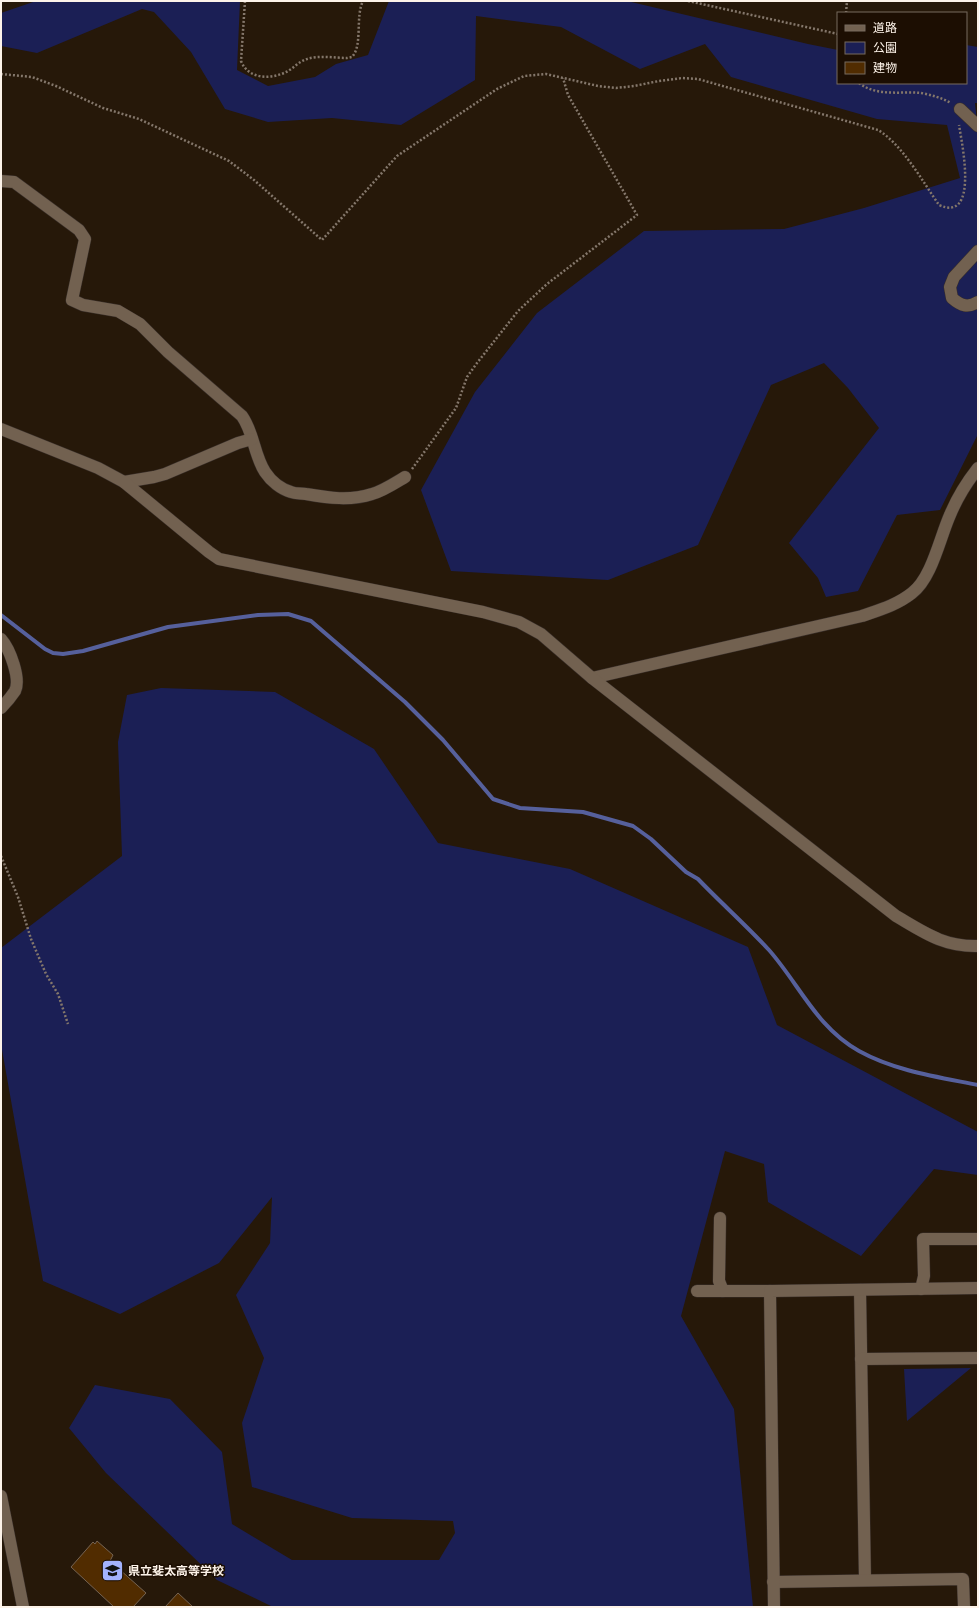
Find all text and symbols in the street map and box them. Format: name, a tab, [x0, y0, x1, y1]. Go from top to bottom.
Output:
legend	[837, 12, 967, 84]
text: 道路	[873, 21, 897, 35]
text: 公園	[873, 41, 897, 55]
text: 建物	[873, 61, 897, 75]
school or university icon: 県立斐太高等学校	[100, 1558, 126, 1584]
place label: 県立斐太高等学校	[128, 1564, 224, 1578]

